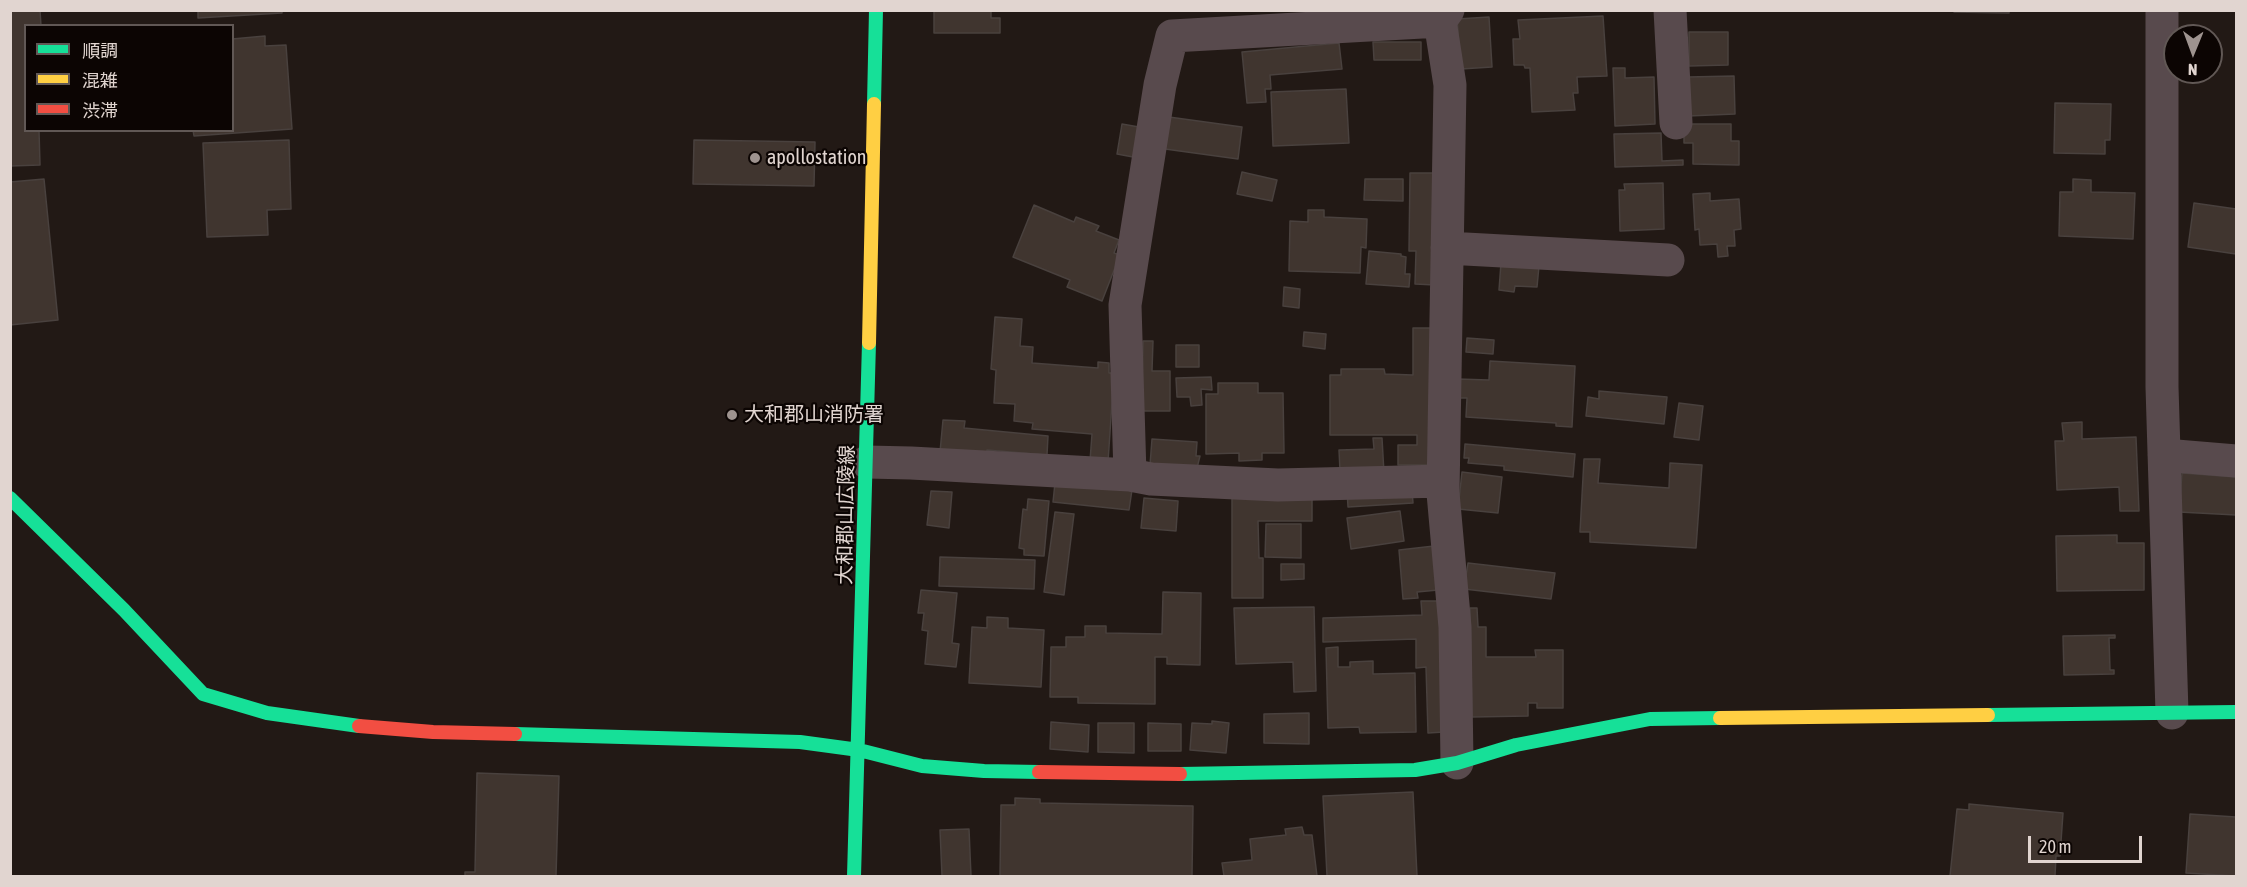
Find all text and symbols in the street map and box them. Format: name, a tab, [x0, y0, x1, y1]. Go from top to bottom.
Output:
legend	[24, 24, 234, 132]
north arrow	[2163, 24, 2223, 84]
text: 順調	[82, 40, 118, 61]
text: N	[2188, 61, 2198, 79]
text: 混雑	[82, 70, 118, 91]
text: 渋滞	[82, 100, 118, 121]
place label: apollostation	[767, 146, 867, 170]
marker: apollostation	[748, 151, 762, 165]
place label: 大和郡山消防署	[744, 403, 884, 427]
marker: 大和郡山消防署	[725, 408, 739, 422]
street label: 大和郡山広陵線	[833, 445, 859, 585]
scale bar	[2031, 824, 2145, 862]
text: 20 m	[2039, 836, 2071, 857]

